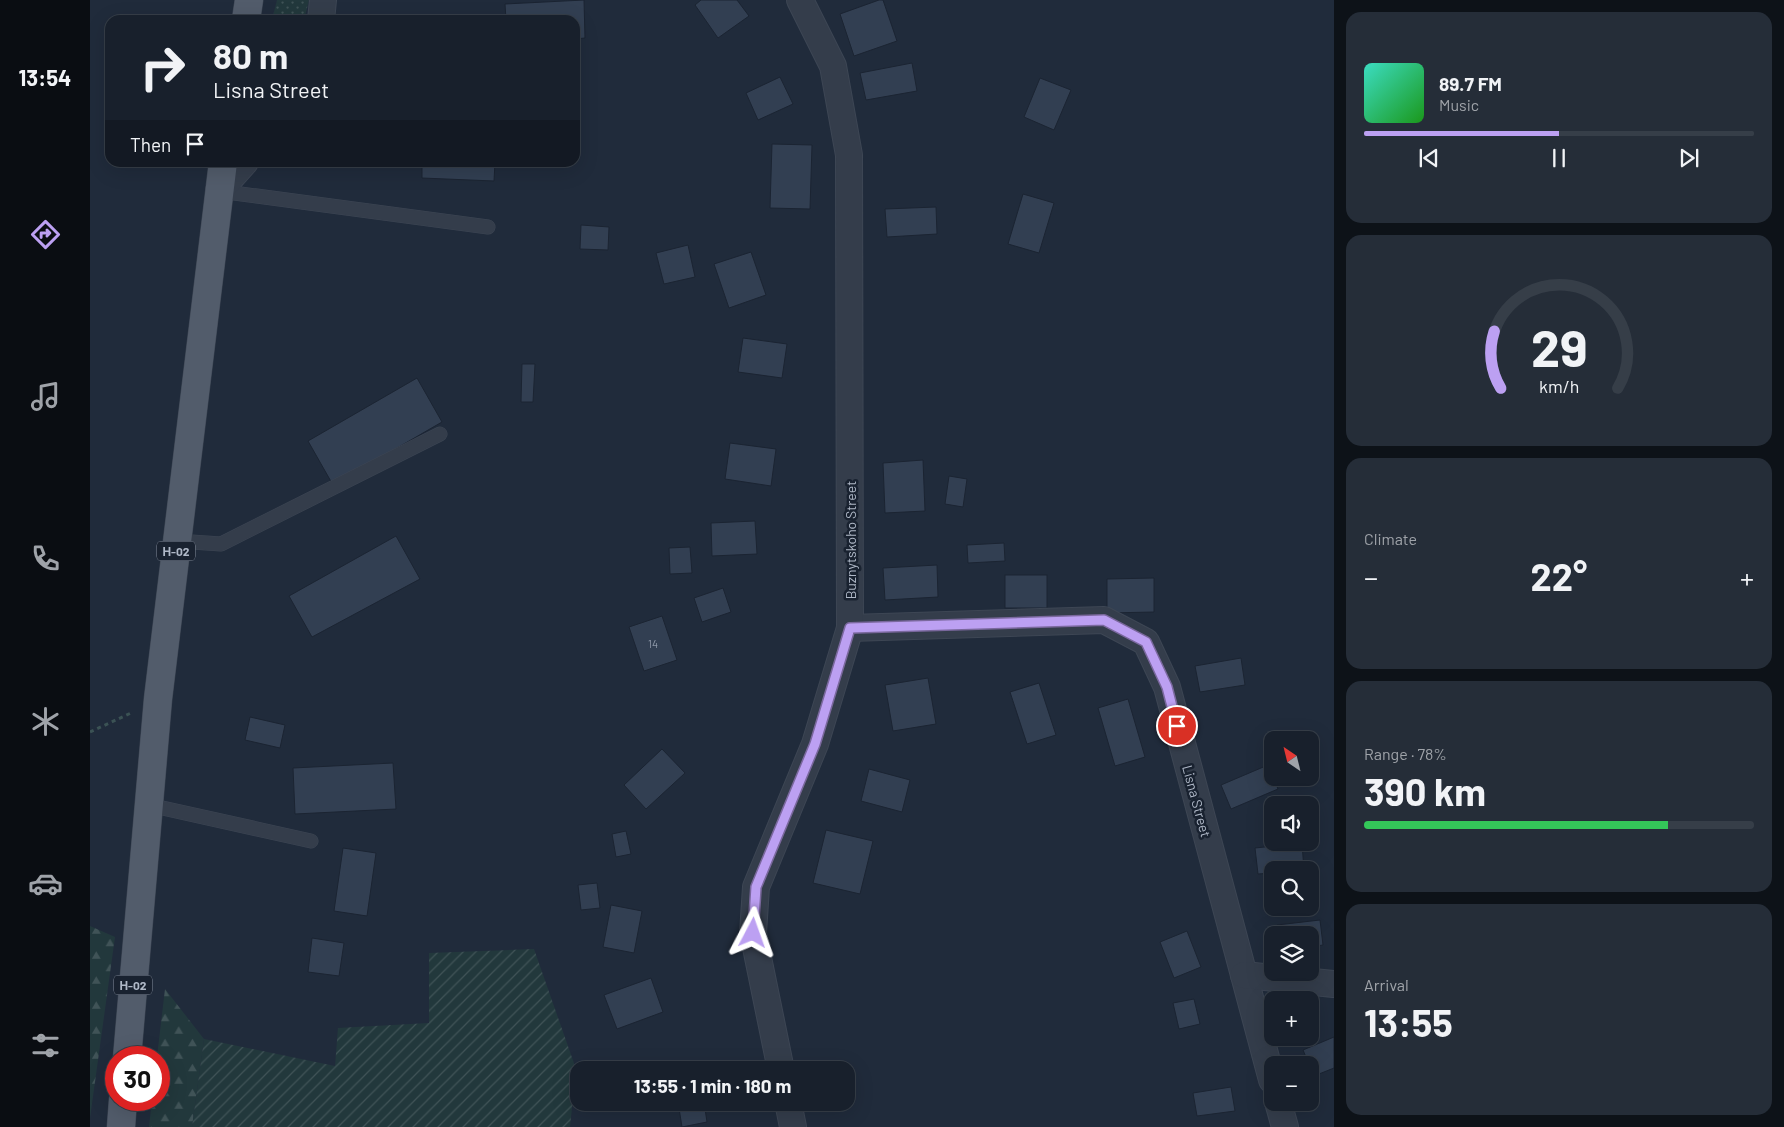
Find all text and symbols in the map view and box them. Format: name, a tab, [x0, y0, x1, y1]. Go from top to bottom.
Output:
text: 80 m	[213, 34, 288, 76]
icon: right	[130, 35, 195, 100]
text: 13:54	[19, 64, 71, 90]
text: 89.7 FM	[1439, 72, 1502, 95]
text: Lisna Street	[213, 76, 329, 102]
text: Music	[1439, 95, 1479, 114]
icon: arrive	[181, 130, 209, 158]
text: Then	[130, 133, 171, 156]
icon: previous	[1415, 144, 1443, 172]
icon: pause	[1545, 144, 1573, 172]
icon: next	[1675, 144, 1703, 172]
icon: directions	[28, 217, 63, 252]
text: 29	[1531, 315, 1587, 377]
text: km/h	[1539, 375, 1579, 397]
icon: music	[28, 379, 63, 414]
street label: Buznytskoho Street	[842, 481, 859, 599]
text: Climate	[1364, 529, 1417, 548]
icon: phone	[28, 541, 63, 576]
road number: Н-02	[157, 542, 195, 560]
text: 22°	[1531, 553, 1587, 599]
text: −	[1364, 560, 1378, 594]
text: +	[1740, 560, 1754, 594]
house number: 14	[648, 637, 658, 650]
icon: climate	[28, 704, 63, 739]
pin	[1156, 705, 1198, 747]
icon: arrive	[1163, 712, 1191, 740]
north arrow	[1264, 731, 1319, 786]
map controls	[1264, 731, 1319, 1111]
text: Range · 78%	[1364, 744, 1447, 763]
street label: Lisna Street	[1179, 763, 1215, 839]
text: 390 km	[1364, 768, 1486, 814]
button: sound	[1264, 796, 1319, 851]
button: search	[1264, 861, 1319, 916]
icon: car	[28, 866, 63, 901]
position arrow	[726, 906, 778, 958]
button: layers	[1264, 926, 1319, 981]
text: Arrival	[1364, 975, 1409, 994]
road number: Н-02	[114, 976, 152, 994]
button: +	[1264, 991, 1319, 1046]
text: 13:55	[1364, 999, 1453, 1045]
icon: filters	[28, 1028, 63, 1063]
speed limit sign: 30	[105, 1046, 170, 1111]
button: −	[1264, 1056, 1319, 1111]
text: 13:55 · 1 min · 180 m	[634, 1074, 791, 1097]

